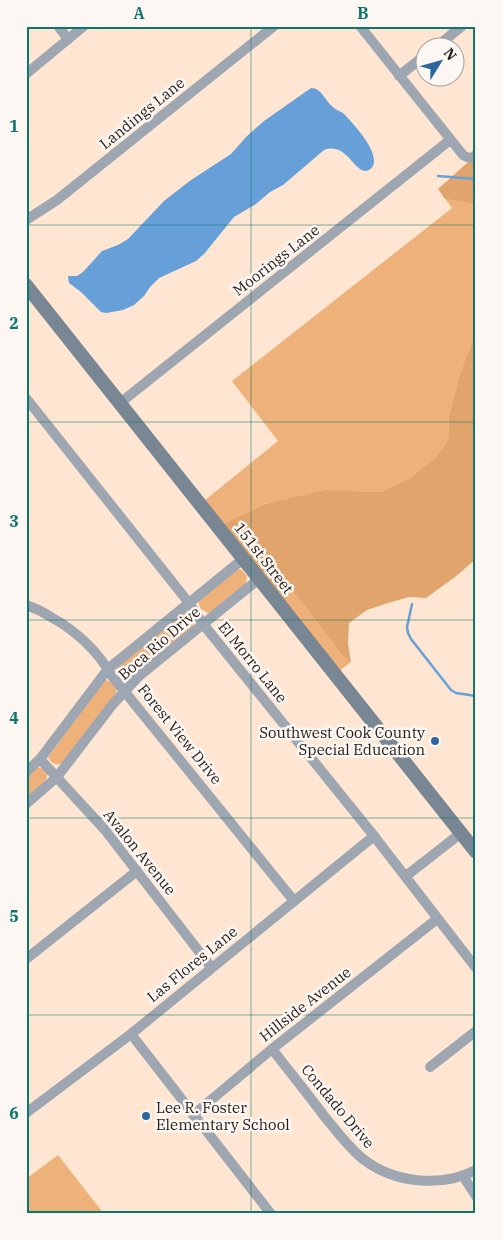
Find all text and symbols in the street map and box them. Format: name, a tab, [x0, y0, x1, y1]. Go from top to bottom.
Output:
text: A	[133, 3, 145, 23]
text: B	[357, 3, 369, 23]
north arrow	[414, 38, 464, 88]
text: N	[440, 44, 461, 64]
street label: Landings Lane	[96, 73, 188, 153]
text: 1	[9, 116, 19, 136]
street label: Moorings Lane	[229, 220, 323, 300]
text: 2	[9, 313, 19, 333]
text: 3	[9, 511, 19, 531]
street label: 151st Street	[230, 519, 298, 597]
street label: Boca Rio Drive	[114, 602, 204, 684]
street label: El Morro Lane	[214, 618, 292, 706]
street label: Forest View Drive	[134, 680, 226, 788]
text: 4	[9, 708, 19, 728]
place label: Southwest Cook County Special Education	[259, 723, 425, 759]
marker: Southwest Cook County Special Education	[429, 735, 441, 747]
street label: Avalon Avenue	[100, 805, 180, 899]
text: 5	[9, 906, 19, 926]
street label: Las Flores Lane	[143, 922, 241, 1006]
street label: Hillside Avenue	[255, 962, 355, 1046]
street label: Condado Drive	[297, 1060, 379, 1152]
place label: Lee R. Foster Elementary School	[156, 1098, 290, 1134]
text: 6	[9, 1103, 19, 1123]
marker: Lee R. Foster Elementary School	[140, 1110, 152, 1122]

